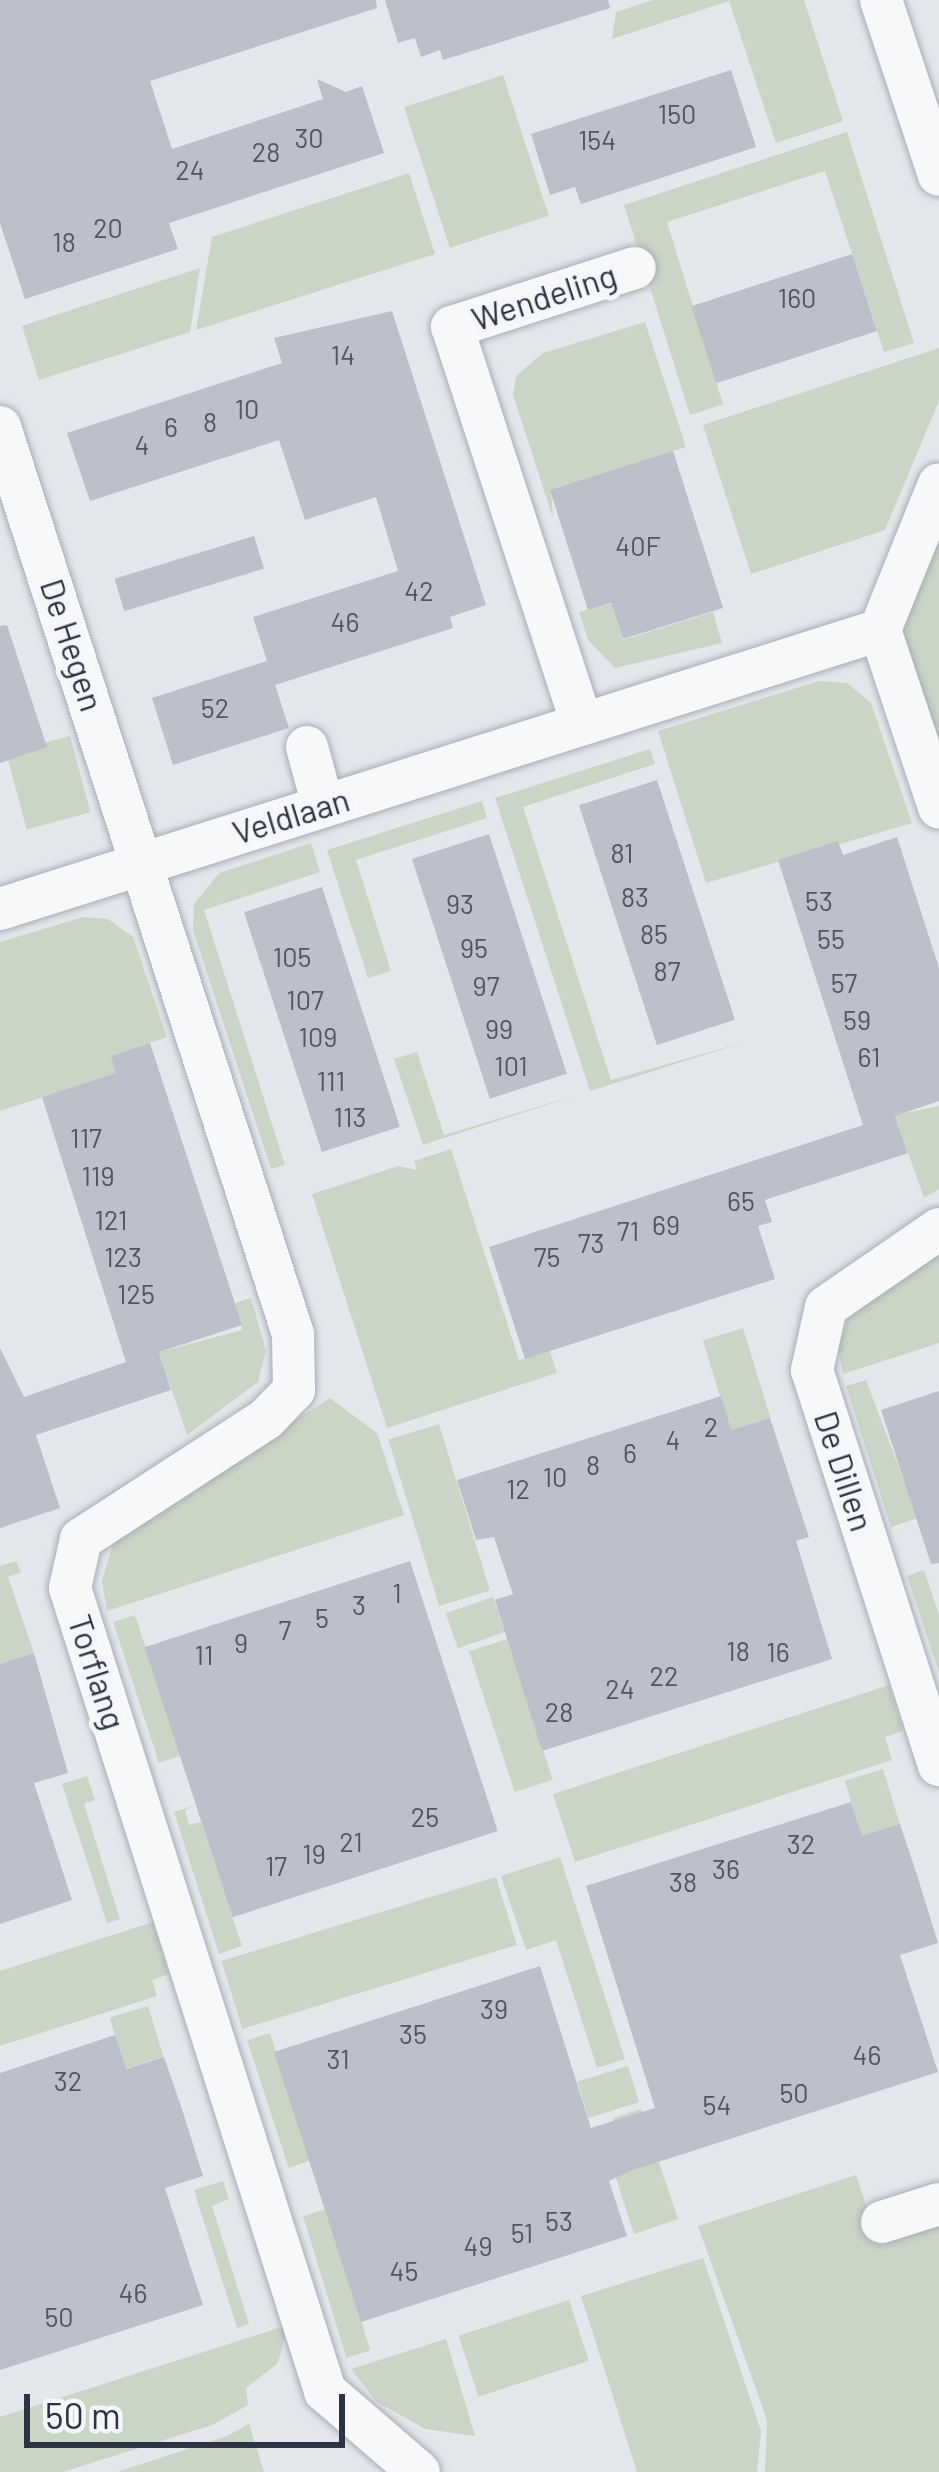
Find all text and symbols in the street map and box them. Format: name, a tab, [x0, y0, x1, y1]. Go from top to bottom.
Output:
house number: 150	[658, 98, 696, 130]
house number: 30	[294, 122, 324, 154]
house number: 154	[578, 124, 616, 156]
house number: 28	[252, 136, 280, 168]
house number: 24	[175, 154, 205, 186]
house number: 20	[93, 212, 123, 244]
house number: 18	[52, 226, 76, 258]
street label: Wendeling	[467, 255, 621, 339]
house number: 160	[778, 282, 816, 314]
house number: 14	[331, 339, 355, 371]
house number: 10	[235, 393, 259, 425]
house number: 8	[203, 406, 217, 438]
house number: 6	[164, 411, 178, 443]
house number: 4	[135, 429, 149, 461]
house number: 40F	[615, 530, 661, 562]
street label: De Hegen	[32, 574, 112, 716]
house number: 42	[404, 575, 434, 607]
house number: 46	[331, 606, 359, 638]
house number: 52	[201, 692, 229, 724]
street label: Veldlaan	[228, 780, 354, 852]
house number: 81	[611, 837, 633, 869]
house number: 83	[621, 881, 649, 913]
house number: 53	[805, 885, 833, 917]
house number: 93	[446, 888, 474, 920]
house number: 85	[640, 918, 668, 950]
house number: 55	[817, 923, 845, 955]
house number: 95	[460, 932, 488, 964]
house number: 105	[273, 941, 311, 973]
house number: 87	[654, 955, 680, 987]
house number: 57	[831, 967, 857, 999]
house number: 97	[473, 970, 499, 1002]
house number: 107	[286, 984, 324, 1016]
house number: 59	[843, 1004, 871, 1036]
house number: 99	[485, 1013, 513, 1045]
house number: 109	[299, 1021, 337, 1053]
house number: 61	[858, 1041, 880, 1073]
house number: 101	[494, 1050, 528, 1082]
house number: 111	[317, 1065, 345, 1097]
house number: 113	[334, 1101, 366, 1133]
house number: 117	[70, 1122, 102, 1154]
house number: 119	[81, 1160, 115, 1192]
house number: 65	[727, 1185, 755, 1217]
house number: 121	[95, 1204, 127, 1236]
house number: 69	[652, 1209, 680, 1241]
house number: 71	[617, 1215, 639, 1247]
house number: 73	[578, 1227, 604, 1259]
house number: 123	[104, 1241, 142, 1273]
house number: 75	[534, 1241, 560, 1273]
house number: 125	[117, 1278, 155, 1310]
street label: De Dillen	[806, 1406, 882, 1536]
house number: 2	[704, 1411, 718, 1443]
house number: 4	[666, 1424, 680, 1456]
house number: 6	[623, 1437, 637, 1469]
house number: 8	[586, 1449, 600, 1481]
house number: 10	[543, 1461, 567, 1493]
house number: 12	[506, 1473, 530, 1505]
house number: 1	[392, 1577, 402, 1609]
house number: 3	[352, 1589, 366, 1621]
house number: 5	[315, 1602, 329, 1634]
street label: Torflang	[60, 1610, 134, 1734]
house number: 7	[279, 1614, 291, 1646]
house number: 9	[234, 1627, 248, 1659]
house number: 18	[726, 1635, 750, 1667]
house number: 16	[766, 1636, 790, 1668]
house number: 11	[195, 1639, 213, 1671]
house number: 22	[650, 1660, 678, 1692]
house number: 24	[605, 1673, 635, 1705]
house number: 28	[545, 1696, 573, 1728]
house number: 25	[411, 1801, 439, 1833]
house number: 21	[339, 1826, 363, 1858]
house number: 32	[787, 1828, 815, 1860]
house number: 19	[302, 1838, 326, 1870]
house number: 17	[265, 1850, 287, 1882]
house number: 36	[712, 1853, 740, 1885]
house number: 38	[669, 1866, 697, 1898]
house number: 39	[480, 1993, 508, 2025]
house number: 35	[399, 2018, 427, 2050]
house number: 46	[853, 2039, 881, 2071]
house number: 31	[326, 2043, 350, 2075]
house number: 32	[54, 2065, 82, 2097]
house number: 50	[779, 2077, 809, 2109]
house number: 54	[703, 2089, 731, 2121]
house number: 53	[545, 2205, 573, 2237]
house number: 51	[511, 2217, 533, 2249]
house number: 49	[464, 2230, 492, 2262]
house number: 45	[390, 2255, 418, 2287]
house number: 46	[119, 2277, 147, 2309]
house number: 50	[44, 2301, 74, 2333]
scale bar	[30, 2370, 351, 2444]
text: 50 m	[45, 2393, 121, 2436]

